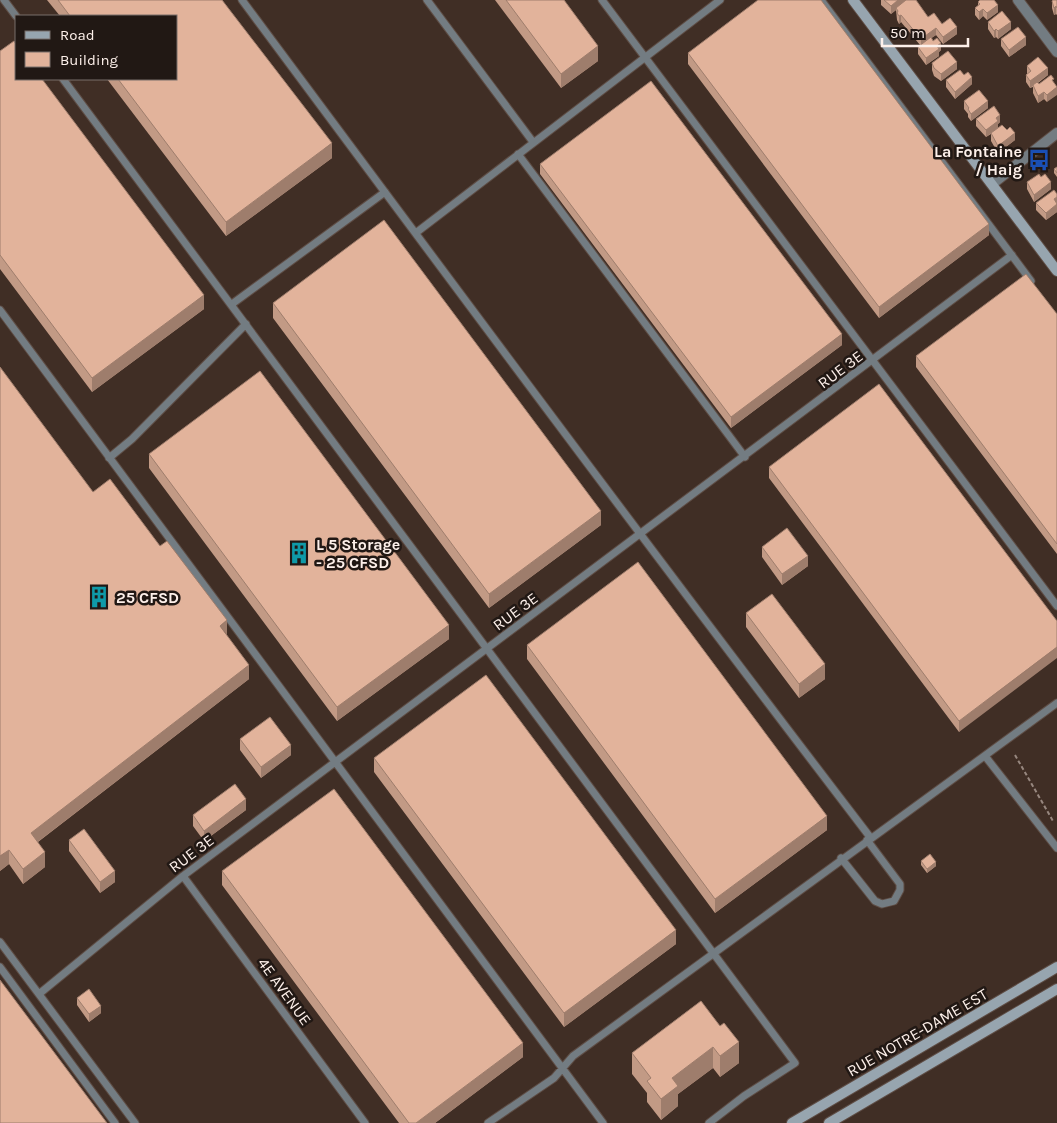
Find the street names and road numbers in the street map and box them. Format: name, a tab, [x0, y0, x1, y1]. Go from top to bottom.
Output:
street label: RUE 3E	[814, 346, 867, 392]
street label: RUE 3E	[489, 588, 542, 634]
street label: RUE 3E	[165, 830, 218, 876]
street label: 4E AVENUE	[254, 954, 315, 1029]
street label: RUE NOTRE-DAME EST	[843, 984, 991, 1081]

